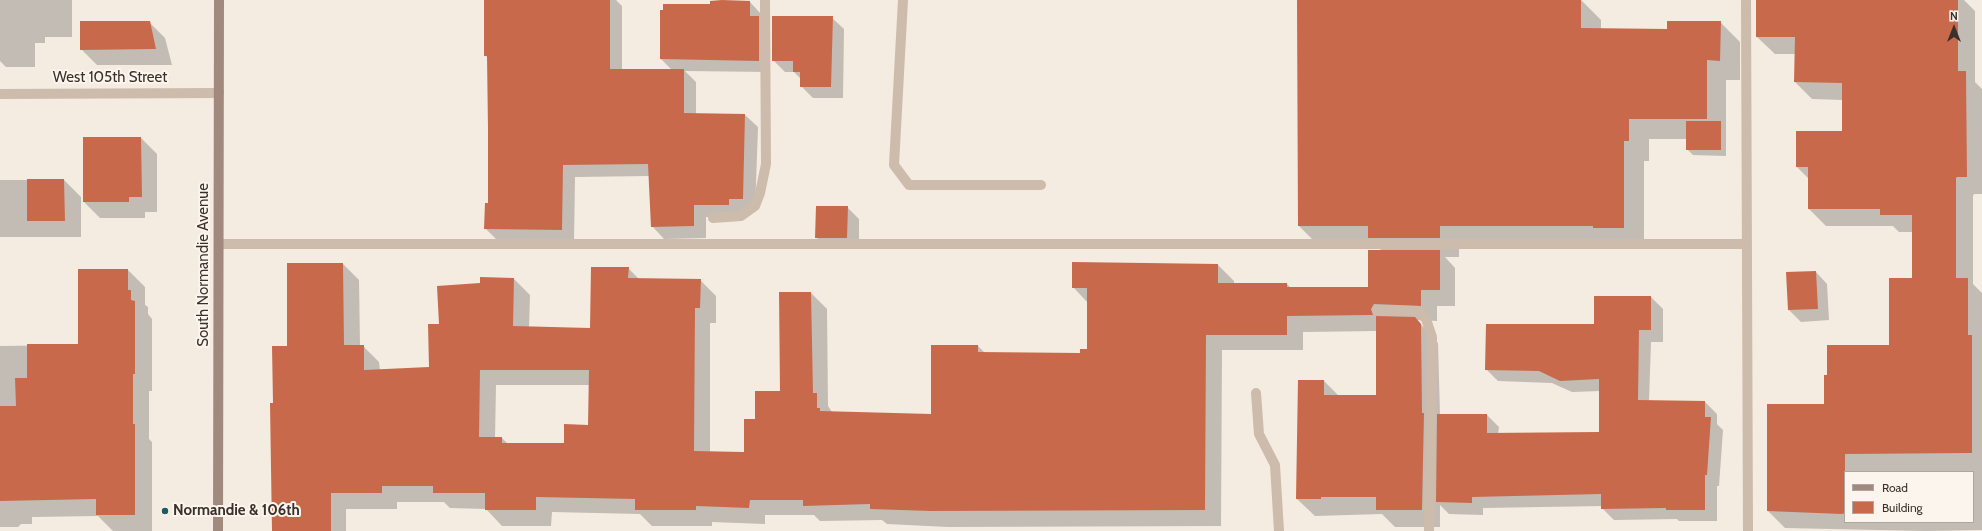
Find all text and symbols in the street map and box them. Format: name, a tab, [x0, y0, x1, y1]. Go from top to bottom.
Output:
north arrow	[1934, 8, 1974, 48]
text: N	[1950, 9, 1958, 23]
street label: West 105th Street	[53, 69, 167, 87]
street label: South Normandie Avenue	[195, 183, 213, 347]
legend	[1844, 471, 1974, 523]
text: Road	[1882, 480, 1908, 495]
text: Building	[1882, 500, 1923, 515]
place label: Normandie & 106th	[173, 502, 300, 520]
marker: Normandie & 106th	[160, 506, 170, 516]

